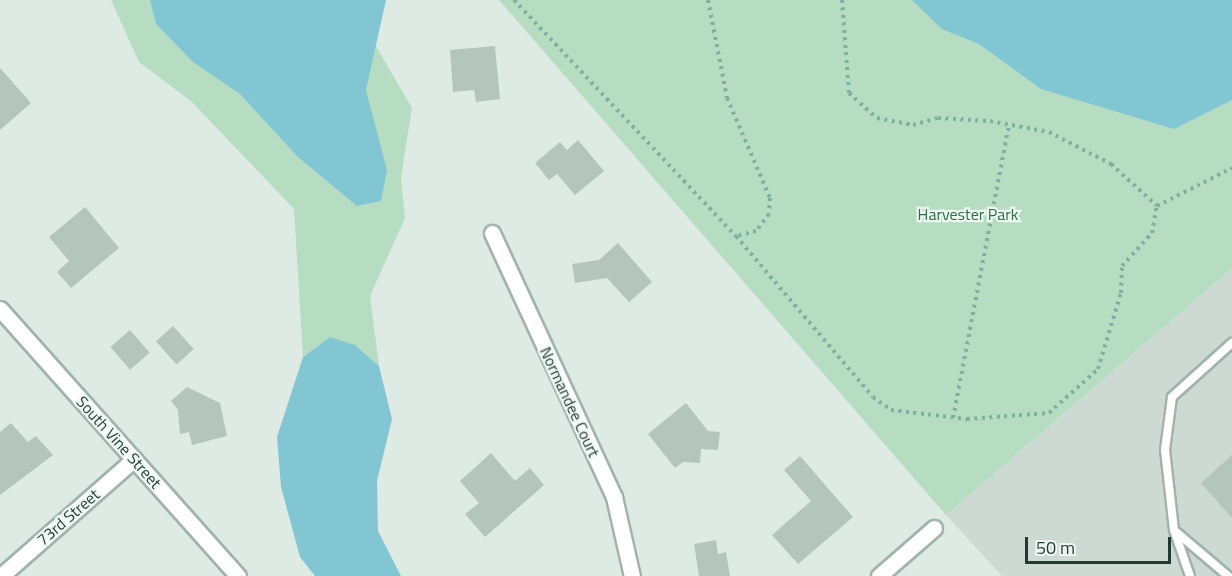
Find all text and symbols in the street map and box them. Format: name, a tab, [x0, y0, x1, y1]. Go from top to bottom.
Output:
park label: Harvester Park	[918, 204, 1018, 224]
street label: Normandee Court	[536, 344, 604, 460]
street label: South Vine Street	[73, 392, 165, 492]
street label: 73rd Street	[33, 485, 103, 549]
scale bar	[1028, 525, 1174, 563]
text: 50 m	[1036, 534, 1075, 561]

